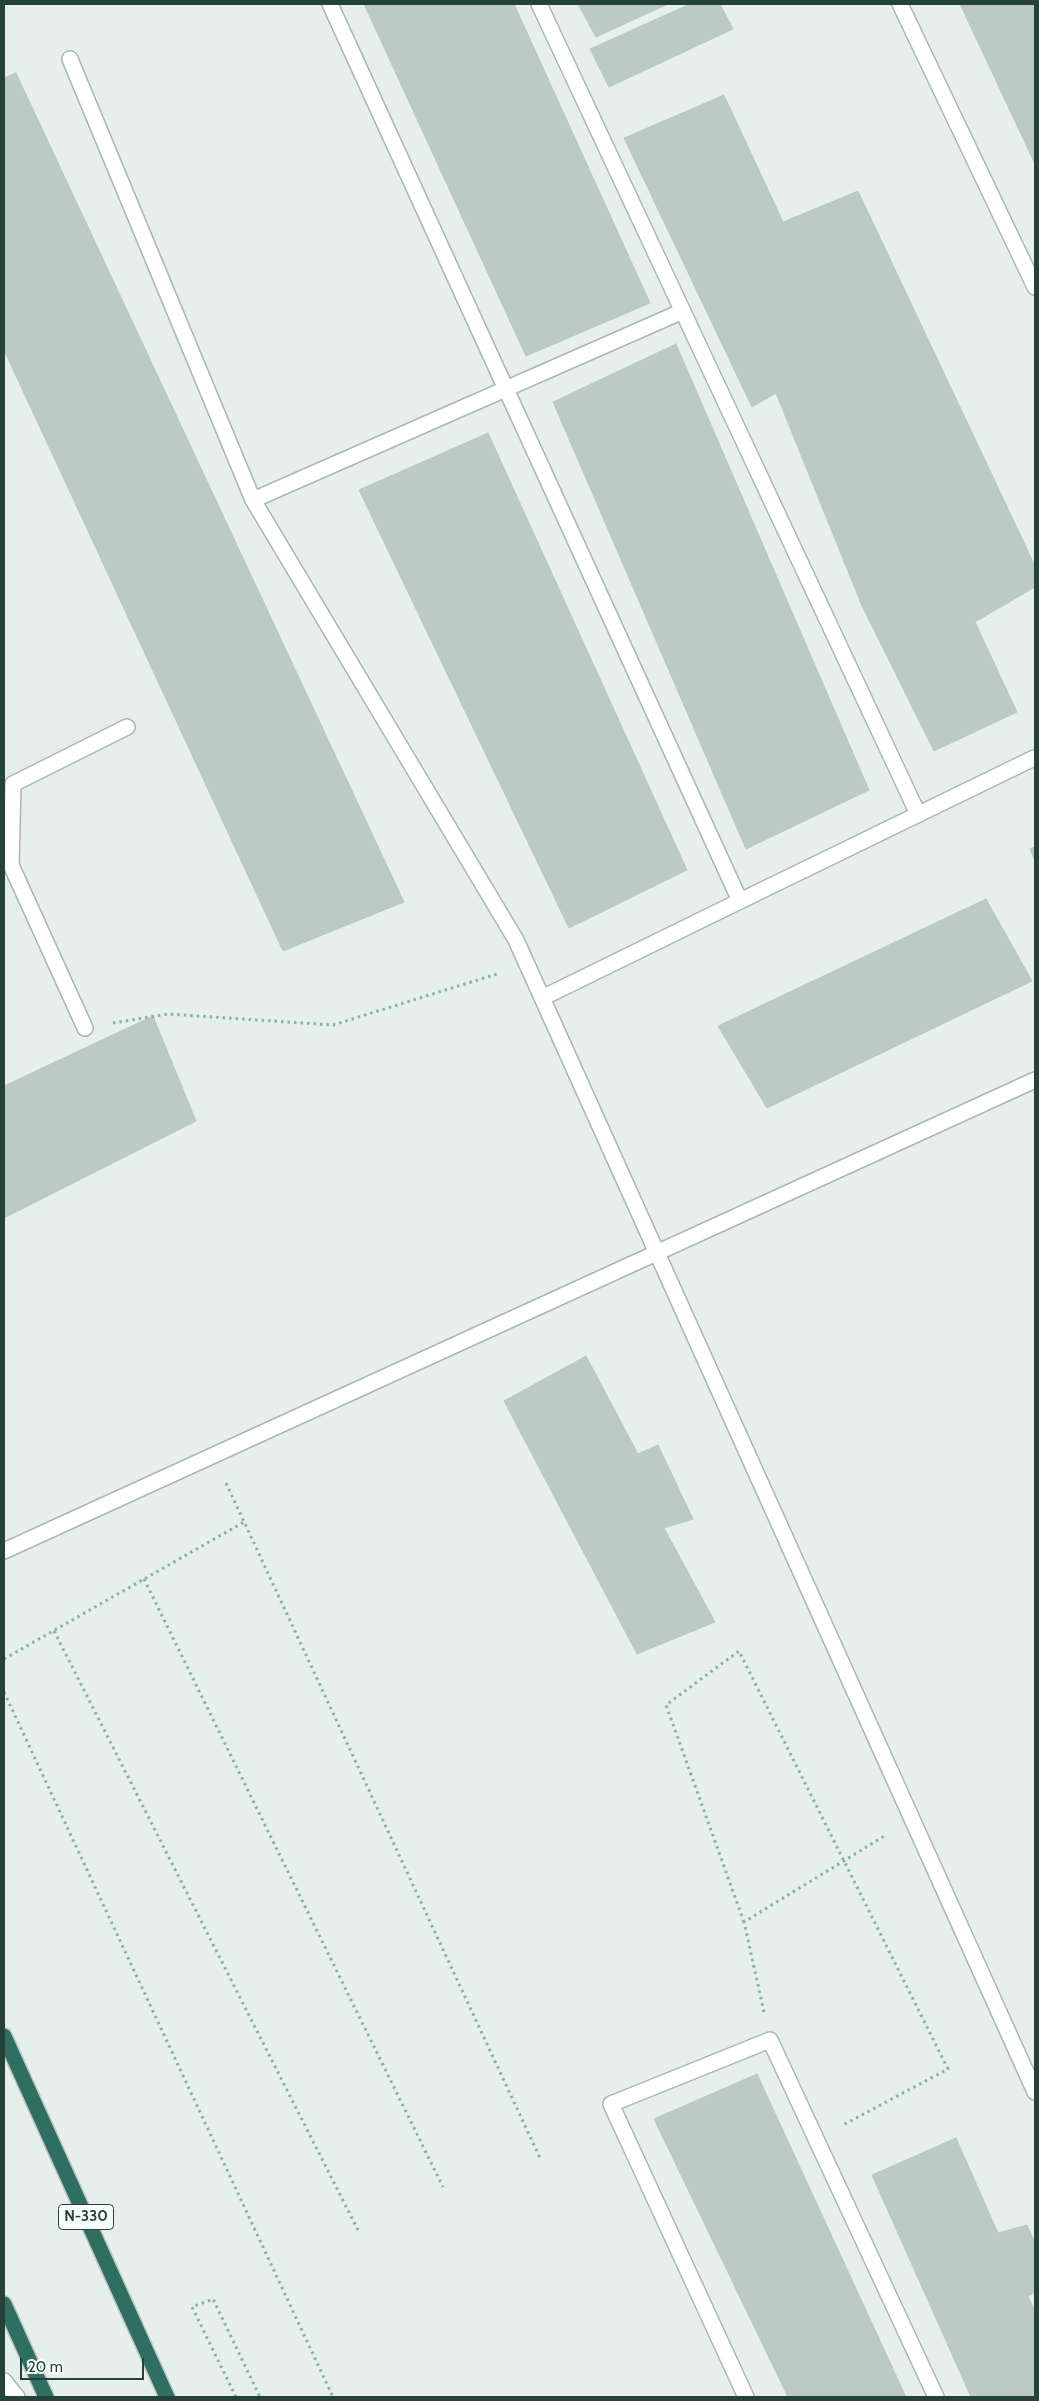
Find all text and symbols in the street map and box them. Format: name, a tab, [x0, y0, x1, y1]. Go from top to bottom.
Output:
road number: N-330	[58, 2204, 114, 2230]
scale bar	[22, 2348, 146, 2380]
text: 20 m	[28, 2358, 63, 2376]

